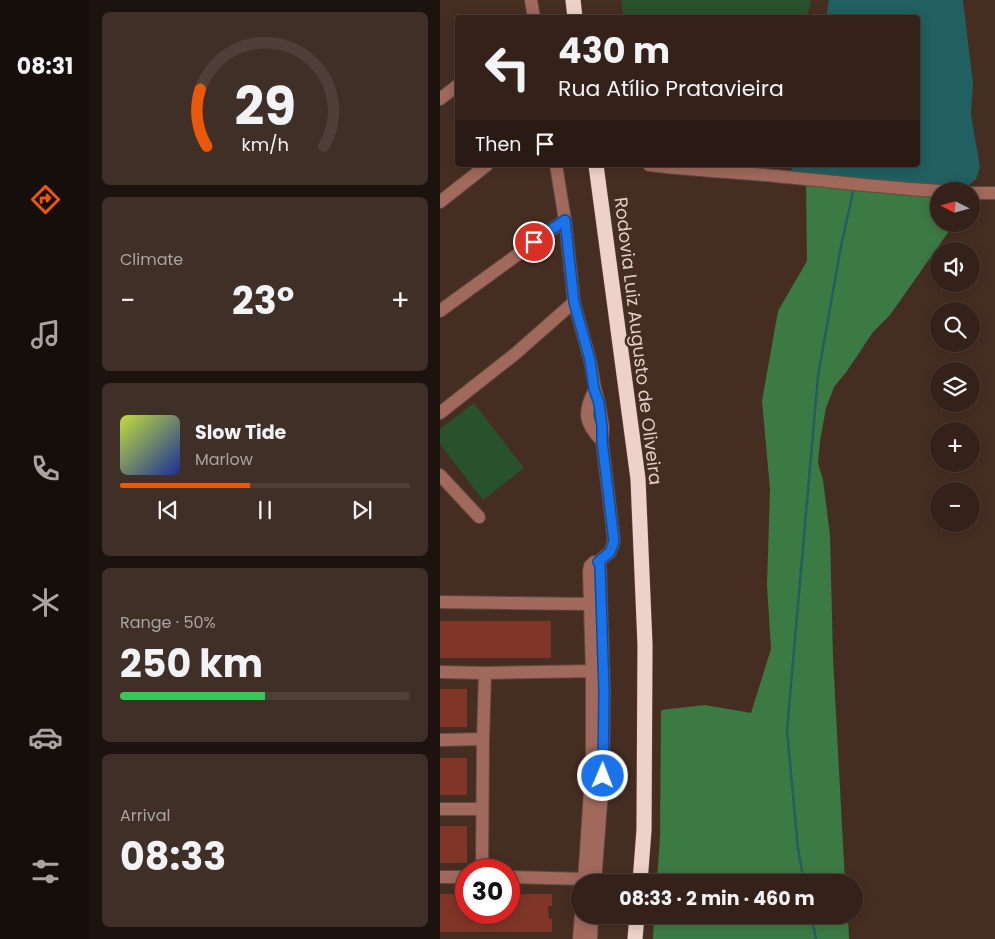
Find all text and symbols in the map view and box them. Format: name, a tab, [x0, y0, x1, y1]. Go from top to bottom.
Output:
text: 430 m	[558, 26, 670, 75]
icon: left	[475, 35, 540, 100]
text: 08:31	[17, 51, 73, 82]
text: 29	[234, 70, 296, 143]
text: Rua Atílio Pratavieira	[558, 73, 784, 104]
icon: arrive	[531, 130, 559, 158]
text: Then	[475, 131, 521, 158]
text: km/h	[241, 132, 289, 157]
icon: directions	[28, 182, 63, 217]
north arrow	[930, 182, 980, 232]
map controls	[930, 182, 980, 532]
street label: Rodovia Luiz Augusto de Oliveira	[608, 196, 669, 486]
pin	[513, 221, 555, 263]
icon: arrive	[520, 228, 548, 256]
button: sound	[930, 242, 980, 292]
text: Climate	[120, 248, 183, 271]
text: 23°	[232, 274, 294, 327]
text: −	[120, 281, 135, 320]
text: +	[391, 281, 410, 320]
button: search	[930, 302, 980, 352]
icon: music	[28, 317, 63, 352]
button: layers	[930, 362, 980, 412]
text: Slow Tide	[195, 419, 286, 446]
button: +	[930, 422, 980, 472]
text: Marlow	[195, 448, 253, 471]
icon: phone	[28, 451, 63, 486]
button: −	[930, 482, 980, 532]
icon: previous	[154, 496, 182, 524]
icon: pause	[251, 496, 279, 524]
icon: next	[348, 496, 376, 524]
icon: climate	[28, 585, 63, 620]
text: Range · 50%	[120, 611, 216, 634]
text: 250 km	[120, 637, 263, 690]
icon: car	[28, 720, 63, 755]
position arrow	[576, 749, 628, 801]
text: Arrival	[120, 804, 170, 827]
text: 08:33	[120, 830, 226, 883]
icon: filters	[28, 854, 63, 889]
speed limit sign: 30	[455, 859, 520, 924]
text: 08:33 · 2 min · 460 m	[619, 885, 815, 912]

